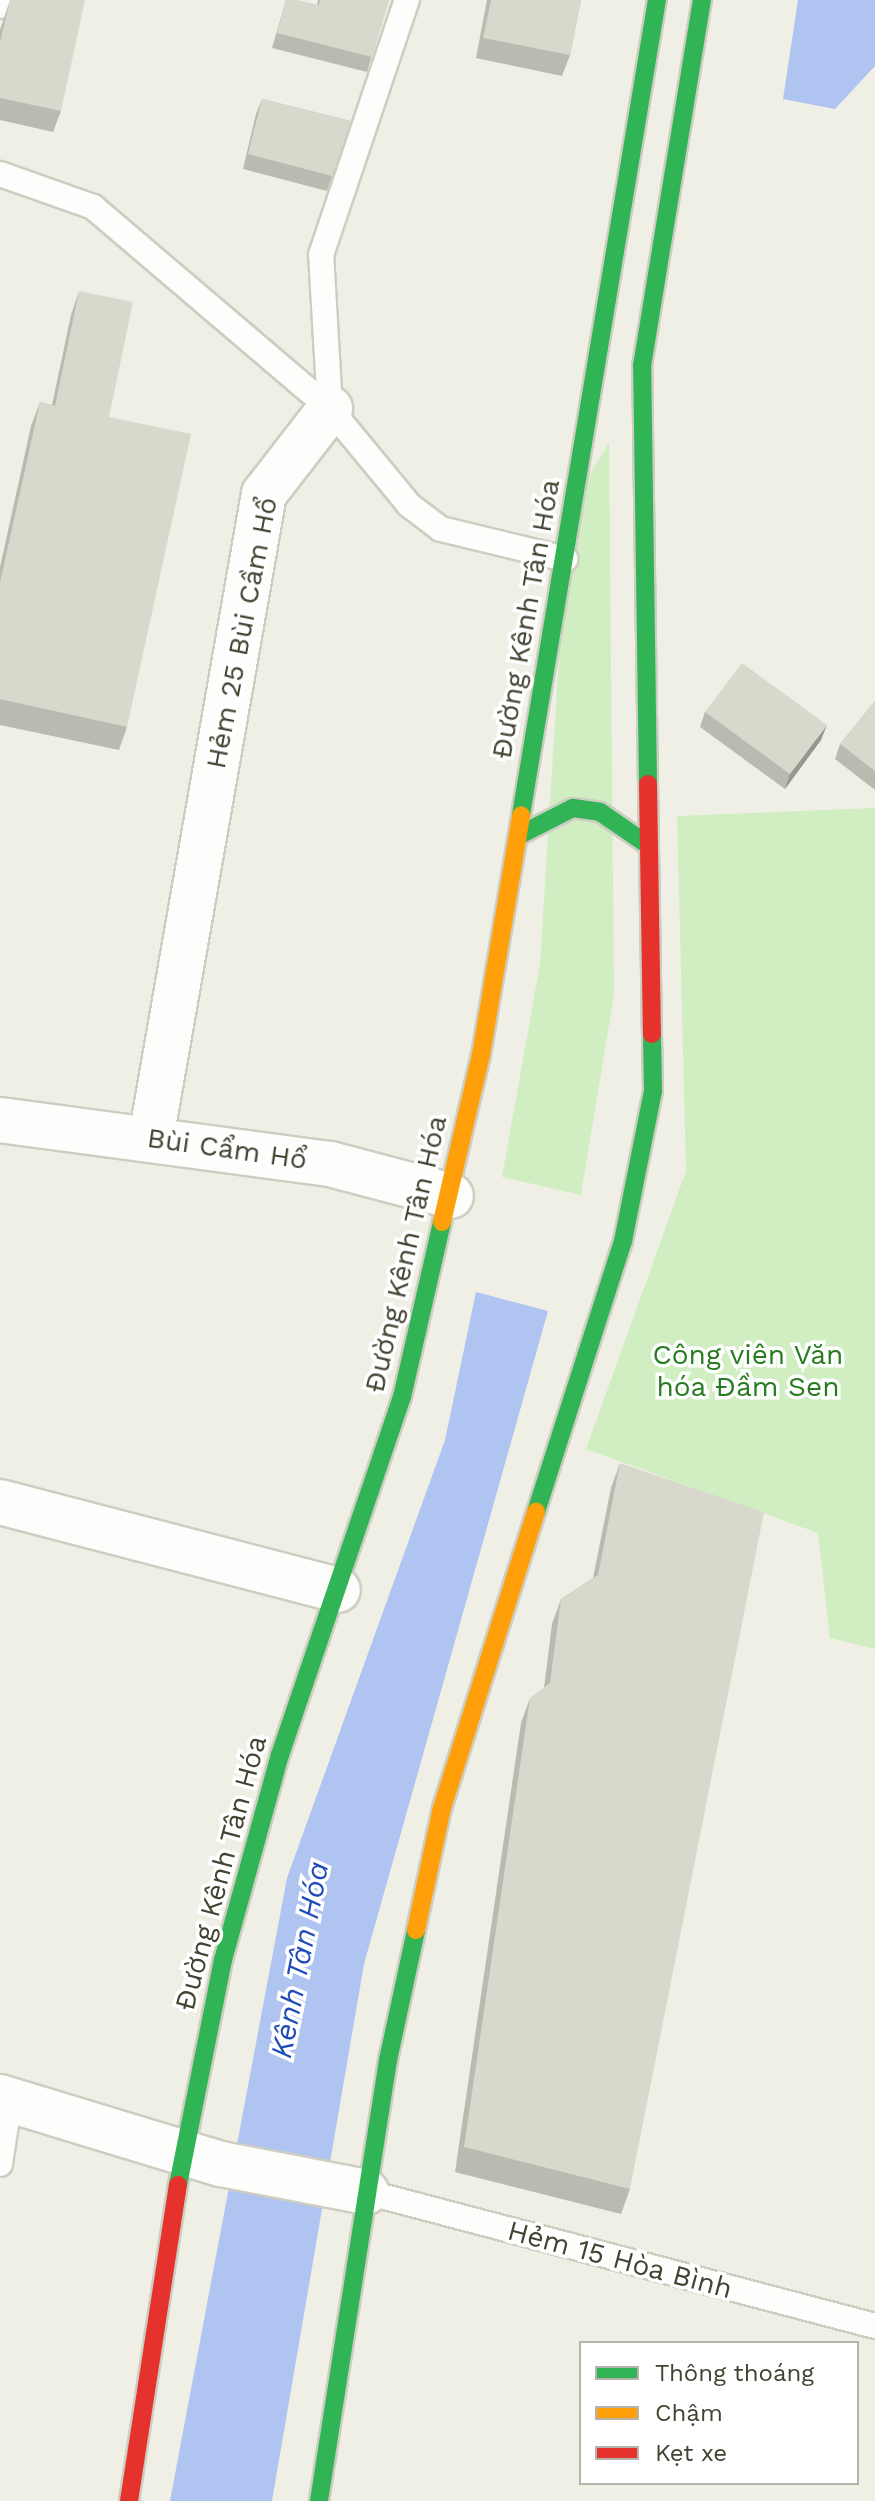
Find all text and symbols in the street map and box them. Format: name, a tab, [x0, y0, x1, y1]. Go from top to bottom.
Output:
street label: Đường Kênh Tân Hóa	[485, 476, 567, 762]
street label: Hẻm 25 Bùi Cầm Hổ	[199, 494, 285, 772]
street label: Đường Kênh Tân Hóa	[358, 1112, 454, 1396]
street label: Bùi Cẩm Hổ	[145, 1121, 309, 1177]
park label: Công viên Văn hóa Đầm Sen	[652, 1338, 844, 1404]
street label: Đường Kênh Tân Hóa	[168, 1732, 274, 2014]
water label: Kênh Tân Hóa	[263, 1858, 337, 2062]
street label: Hẻm 15 Hòa Bình	[503, 2214, 737, 2306]
legend	[579, 2341, 859, 2485]
text: Thông thoáng	[655, 2359, 814, 2387]
text: Chậm	[655, 2399, 723, 2427]
text: Kẹt xe	[655, 2439, 727, 2467]

